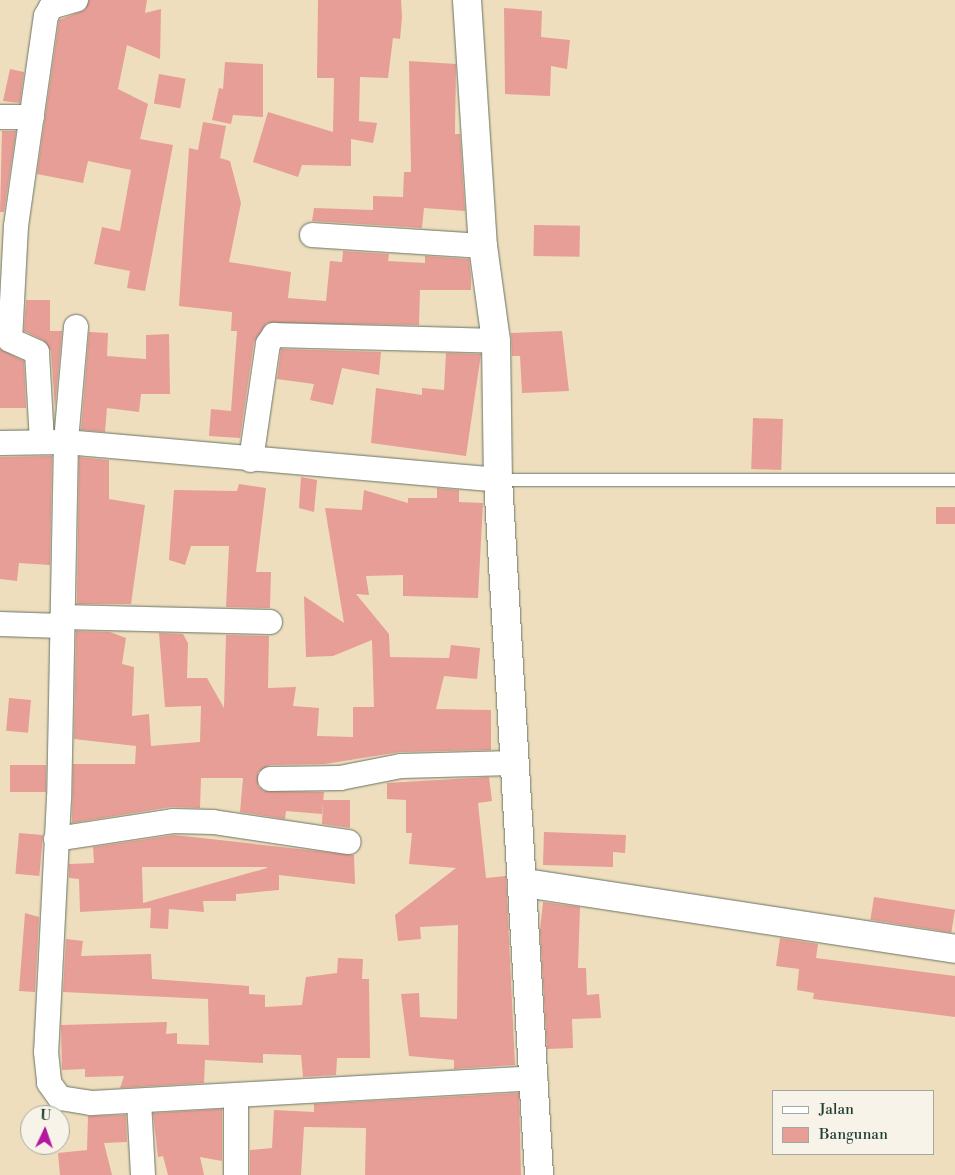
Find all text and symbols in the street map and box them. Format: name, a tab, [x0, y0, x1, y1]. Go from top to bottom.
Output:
legend	[772, 1090, 935, 1155]
text: Jalan	[819, 1100, 854, 1119]
north arrow	[20, 1105, 70, 1155]
text: U	[40, 1107, 52, 1125]
text: Bangunan	[819, 1125, 888, 1144]

